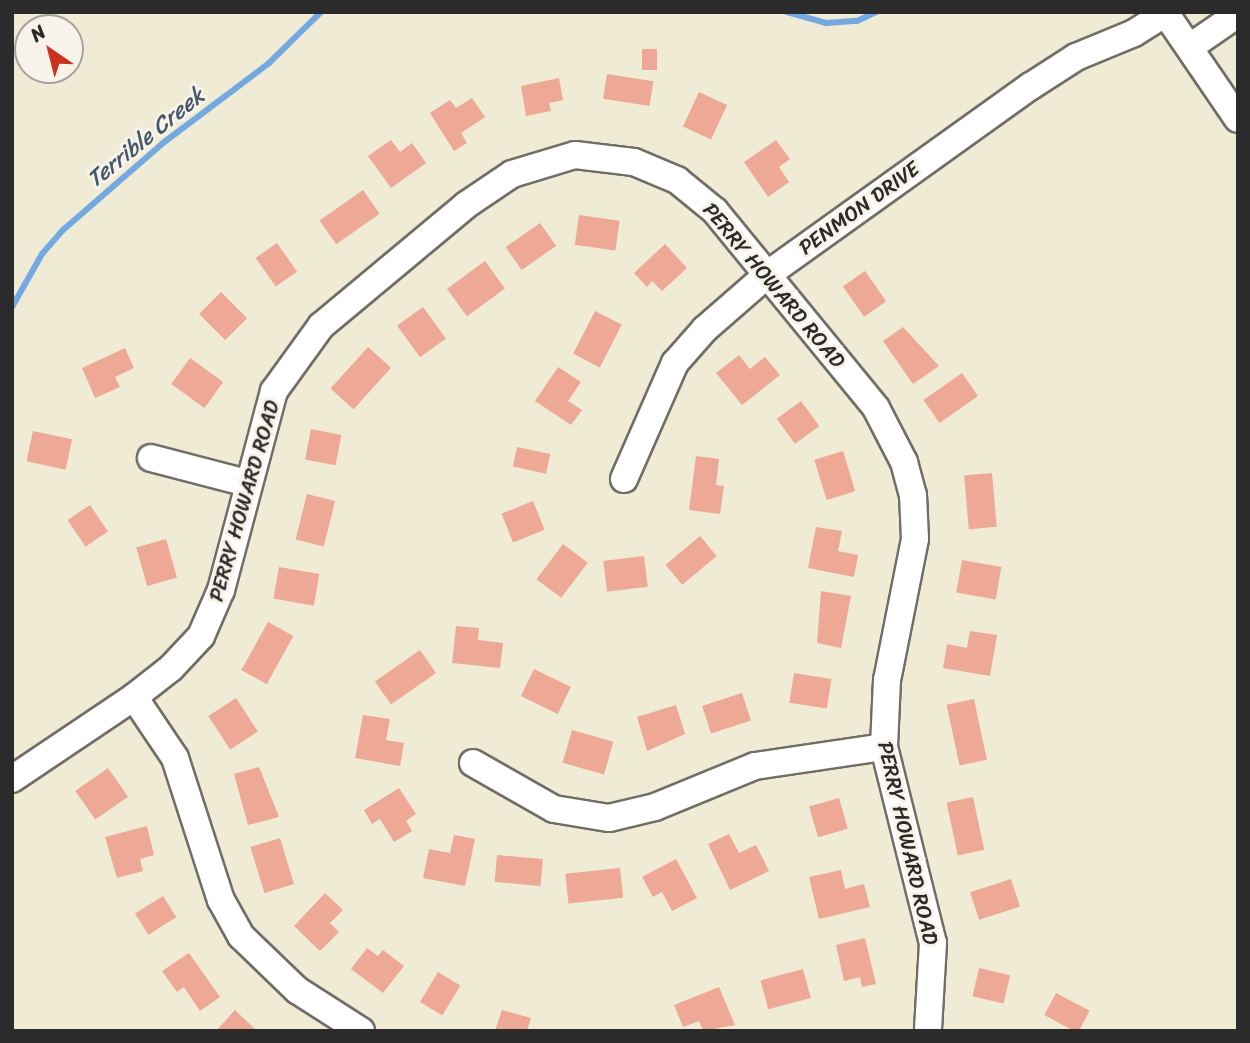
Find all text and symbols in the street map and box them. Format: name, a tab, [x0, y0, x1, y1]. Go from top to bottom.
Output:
north arrow	[14, 14, 84, 84]
text: N	[23, 16, 53, 50]
water label: Terrible Creek	[82, 82, 210, 194]
street label: PENMON DRIVE	[792, 155, 926, 261]
street label: PERRY HOWARD ROAD	[698, 197, 850, 373]
street label: PERRY HOWARD ROAD	[203, 398, 285, 604]
street label: PERRY HOWARD ROAD	[872, 739, 944, 947]

